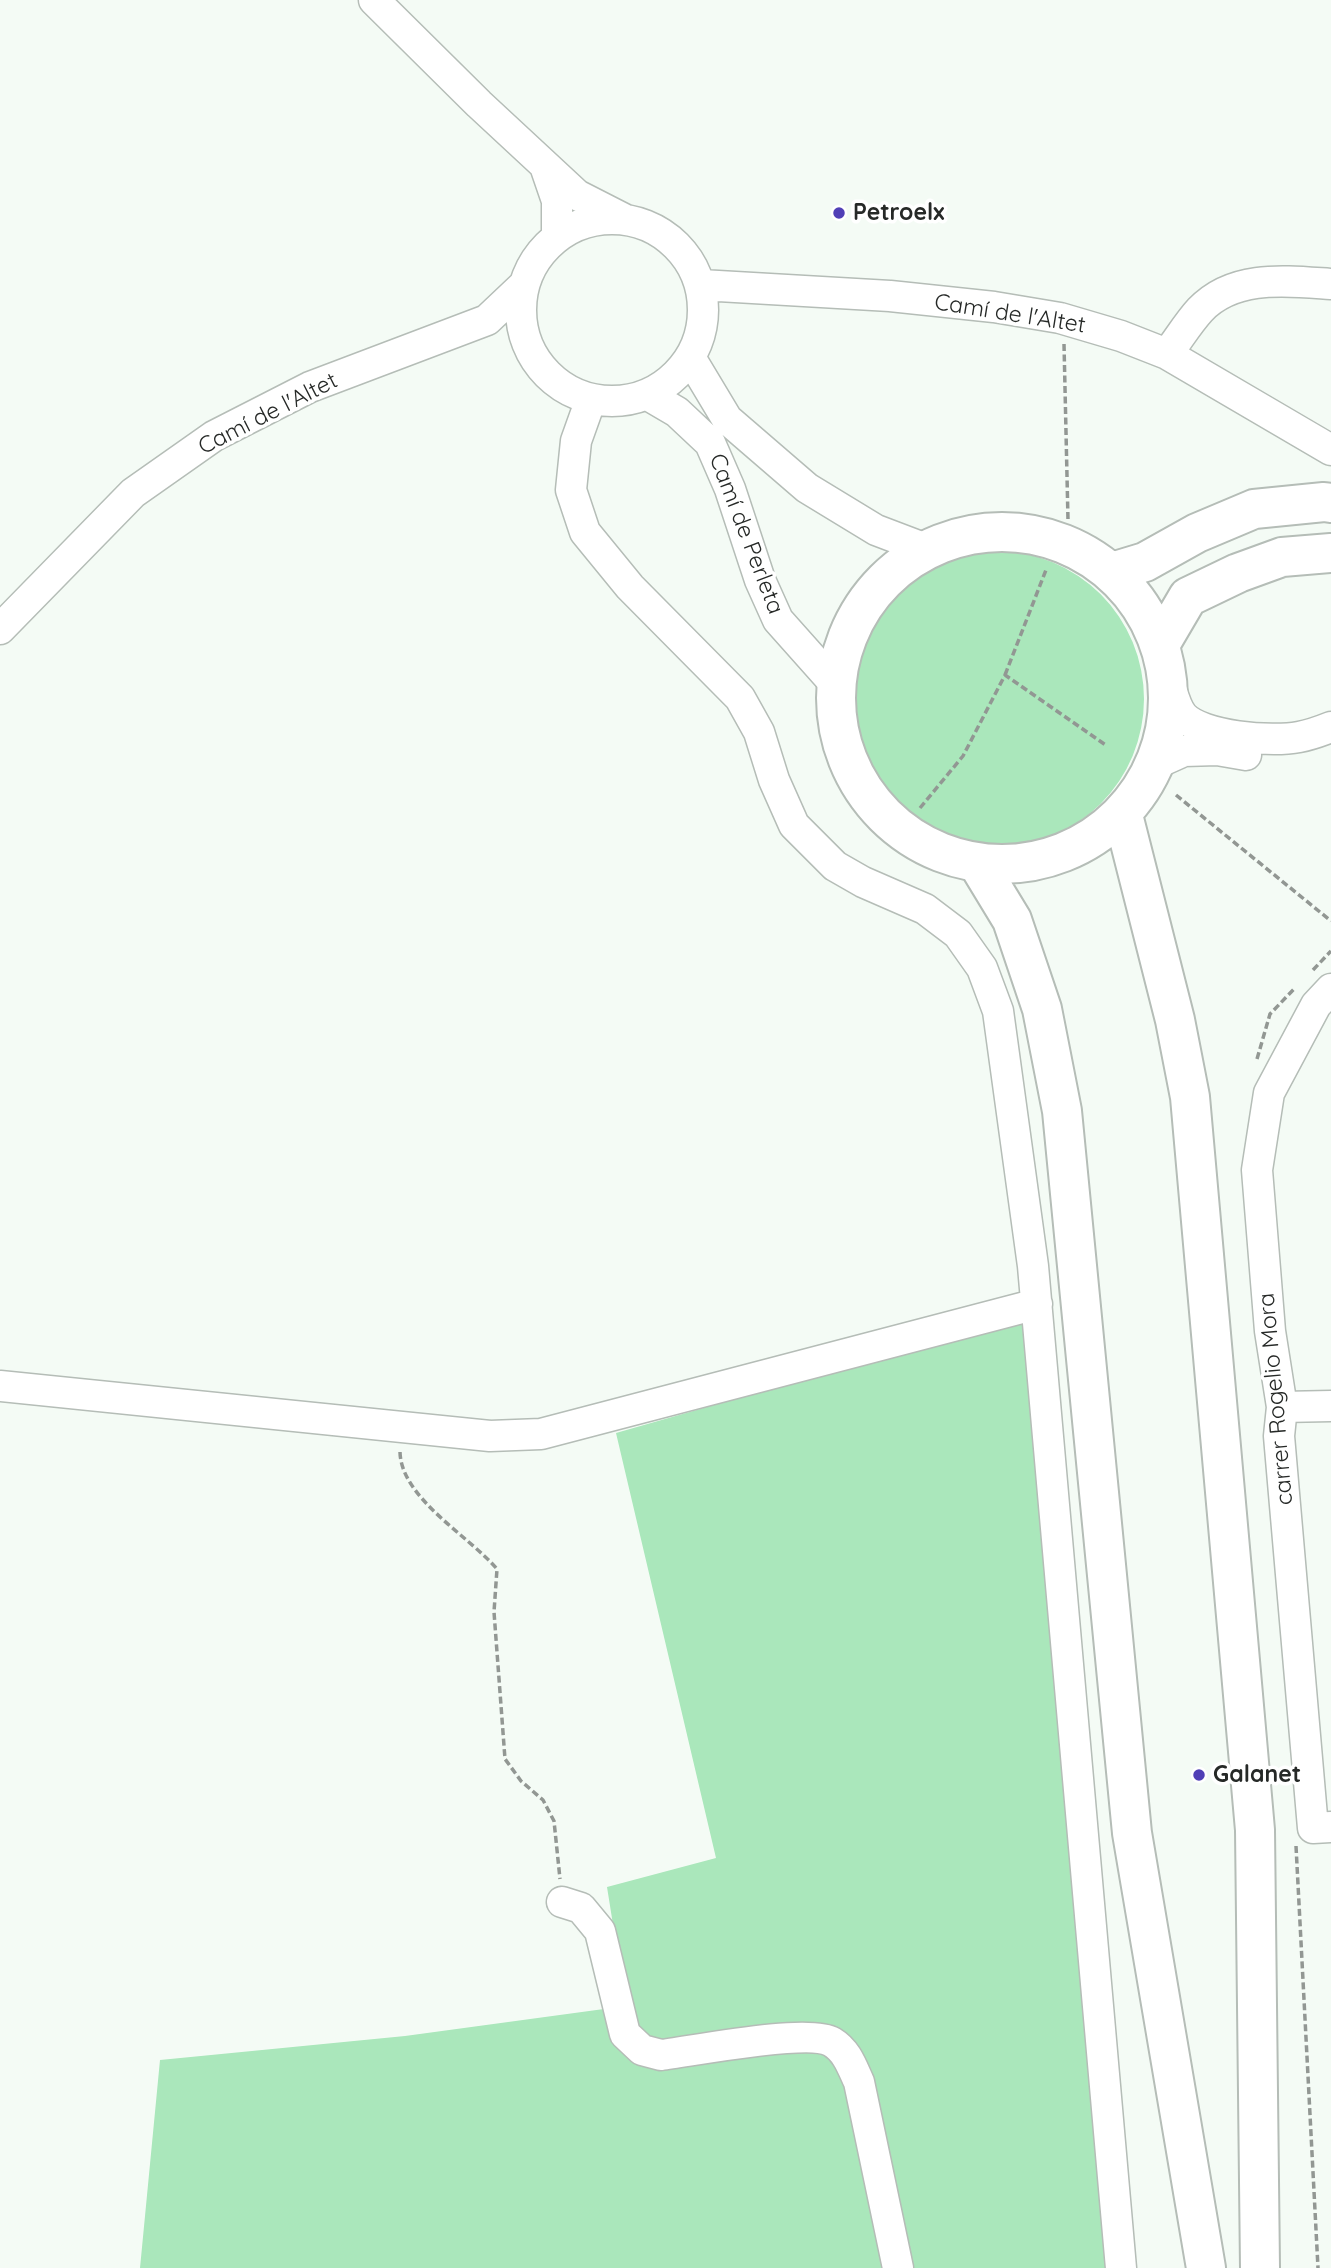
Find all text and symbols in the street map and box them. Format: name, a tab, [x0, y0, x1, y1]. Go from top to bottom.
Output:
place label: Petroelx	[853, 199, 944, 227]
marker: Petroelx	[831, 205, 847, 221]
street label: Camí de l'Altet	[932, 288, 1088, 340]
street label: Camí de l'Altet	[194, 367, 342, 461]
street label: Camí de Perleta	[703, 450, 789, 618]
street label: carrer Rogelio Mora	[1253, 1292, 1299, 1506]
place label: Galanet	[1213, 1761, 1301, 1789]
marker: Galanet	[1191, 1767, 1207, 1783]

